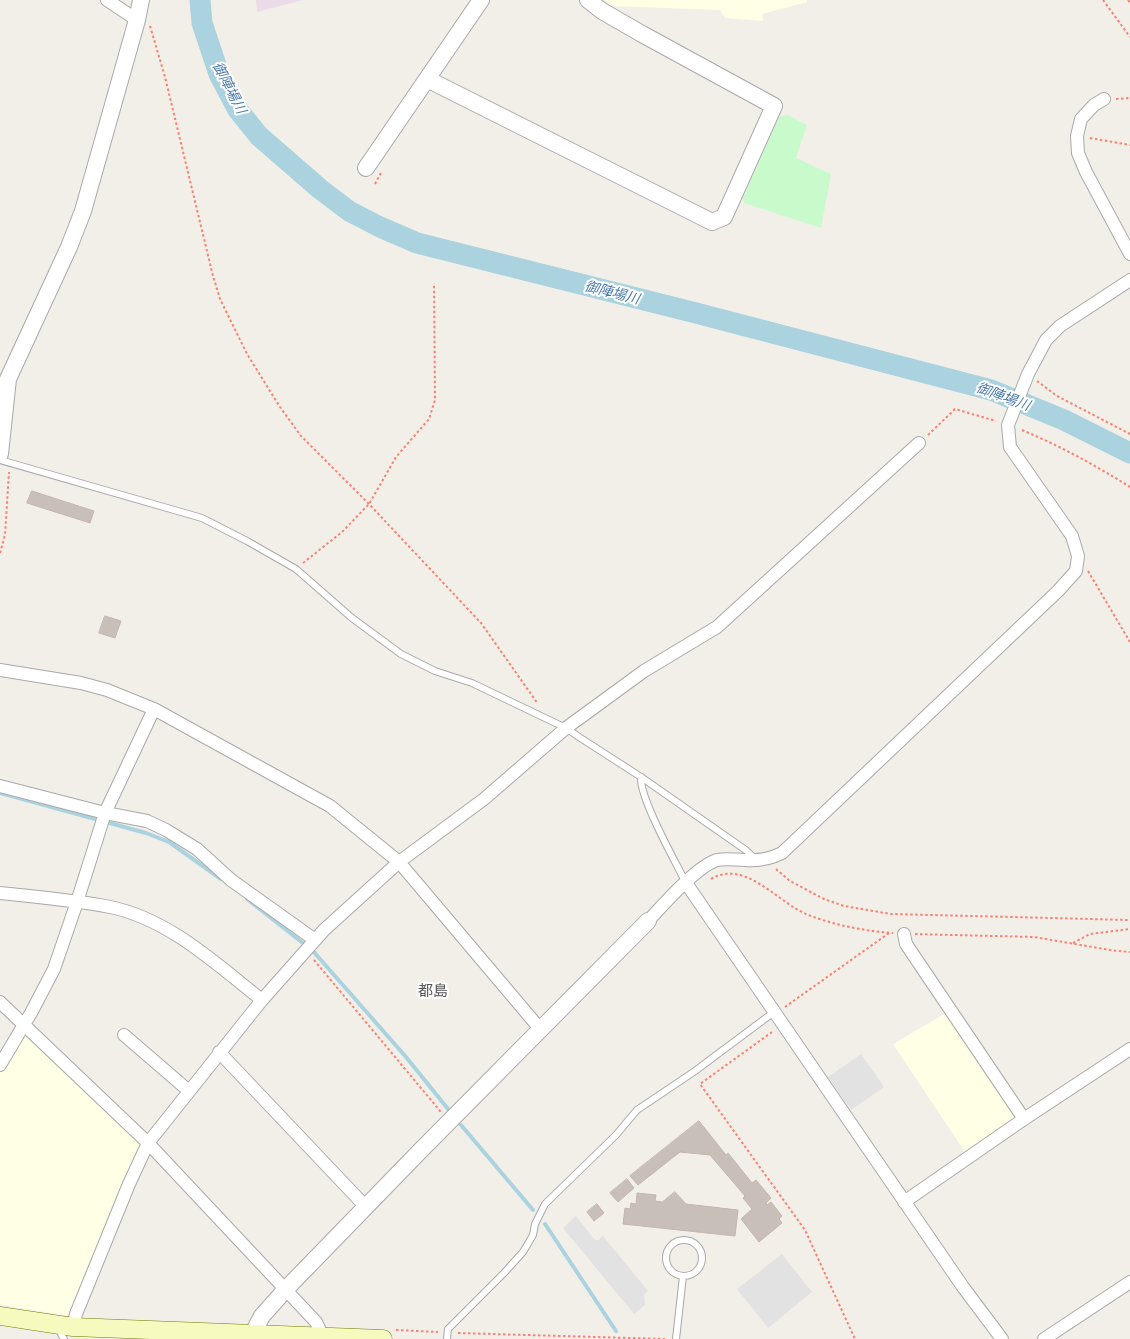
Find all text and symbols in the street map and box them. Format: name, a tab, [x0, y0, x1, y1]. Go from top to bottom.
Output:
water label: 御陣場川	[209, 59, 249, 117]
water label: 御陣場川	[583, 278, 641, 308]
water label: 御陣場川	[974, 380, 1032, 414]
district label: 都島	[418, 983, 448, 1001]

